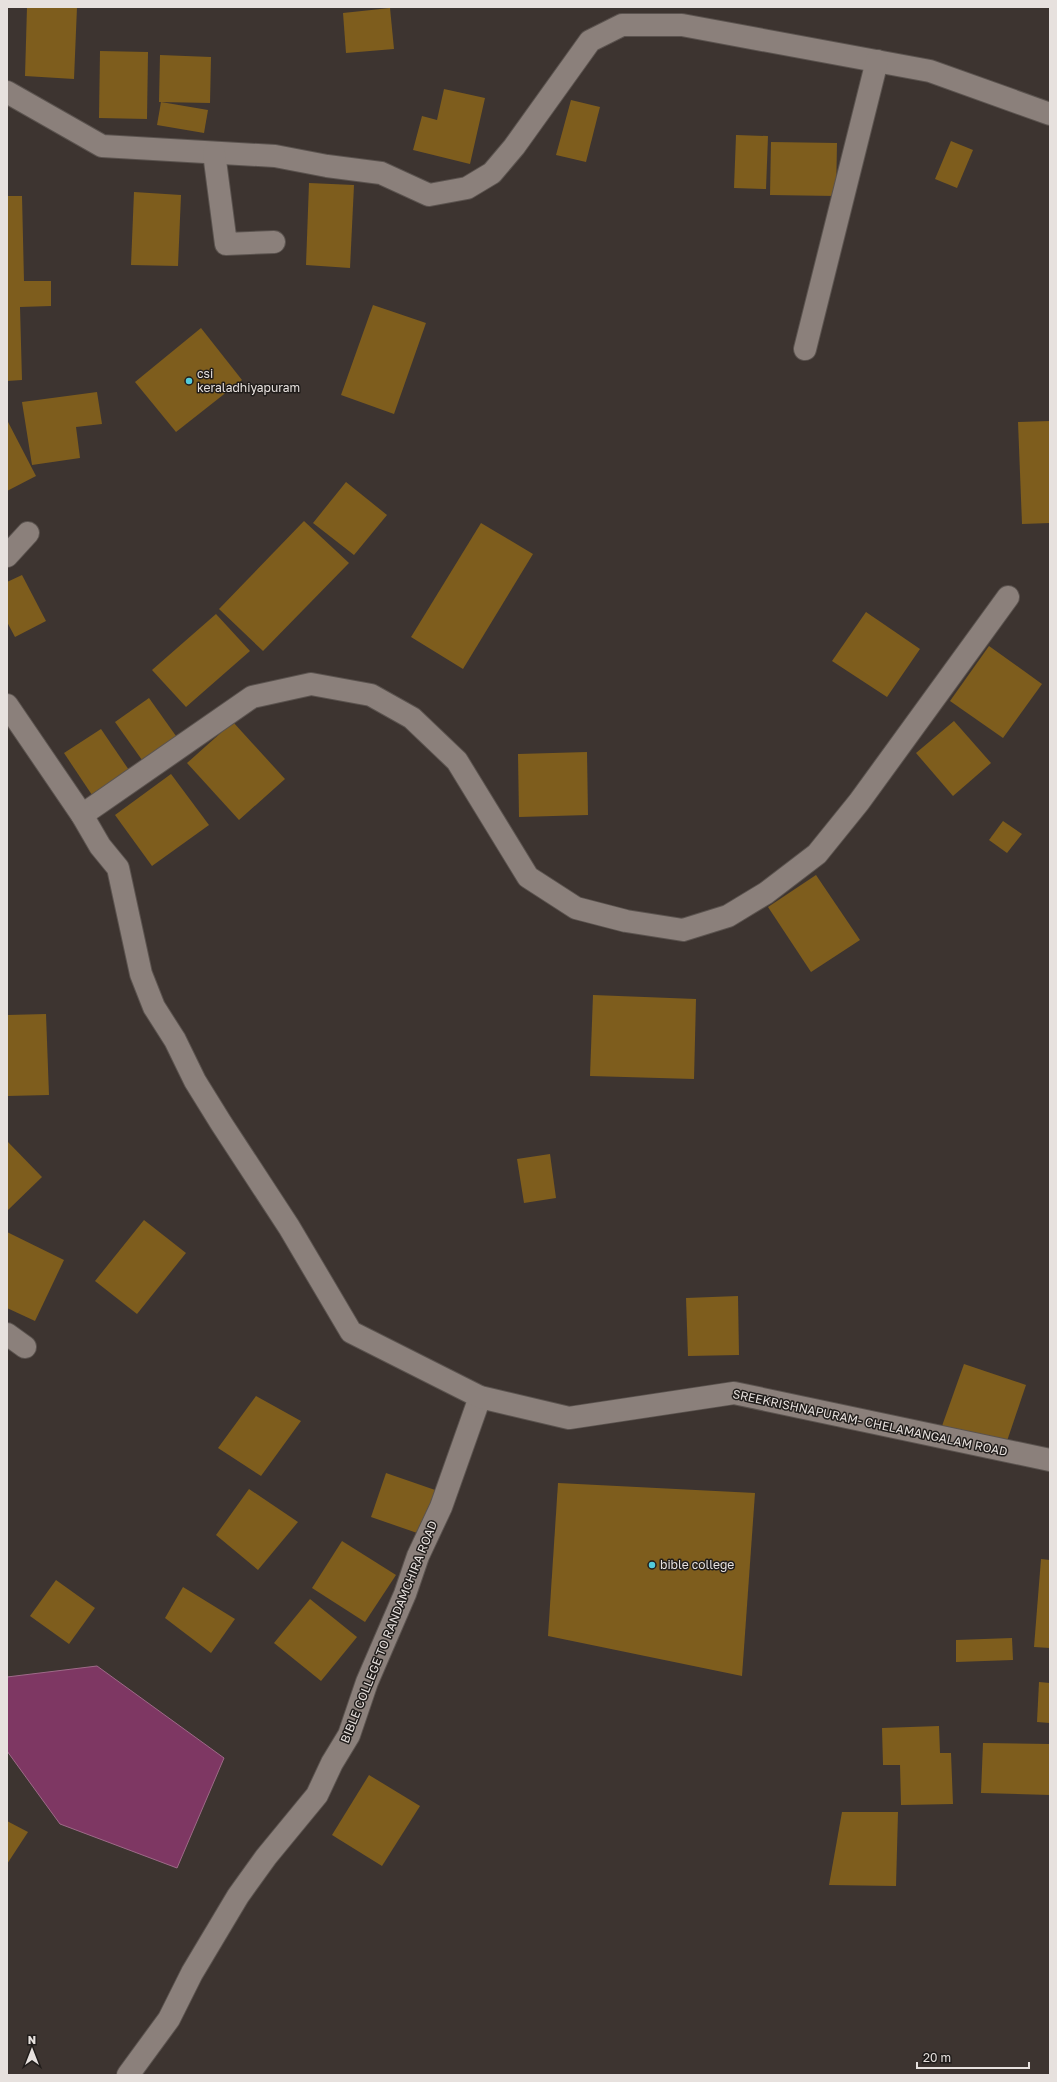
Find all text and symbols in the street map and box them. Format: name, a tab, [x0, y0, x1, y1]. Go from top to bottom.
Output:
place label: csi keraladhiyapuram	[197, 366, 300, 395]
marker: csi keraladhiyapuram	[184, 376, 194, 386]
street label: SREEKRISHNAPURAM- CHELAMANGALAM ROAD	[731, 1386, 1009, 1459]
street label: BIBLE COLLEGE TO RANDAMCHIRA ROAD	[337, 1519, 440, 1745]
place label: bible college	[660, 1557, 734, 1572]
marker: bible college	[647, 1560, 657, 1570]
north arrow	[12, 2030, 52, 2070]
text: N	[28, 2033, 36, 2046]
scale bar	[917, 2044, 1029, 2070]
text: 20 m	[923, 2050, 951, 2065]

